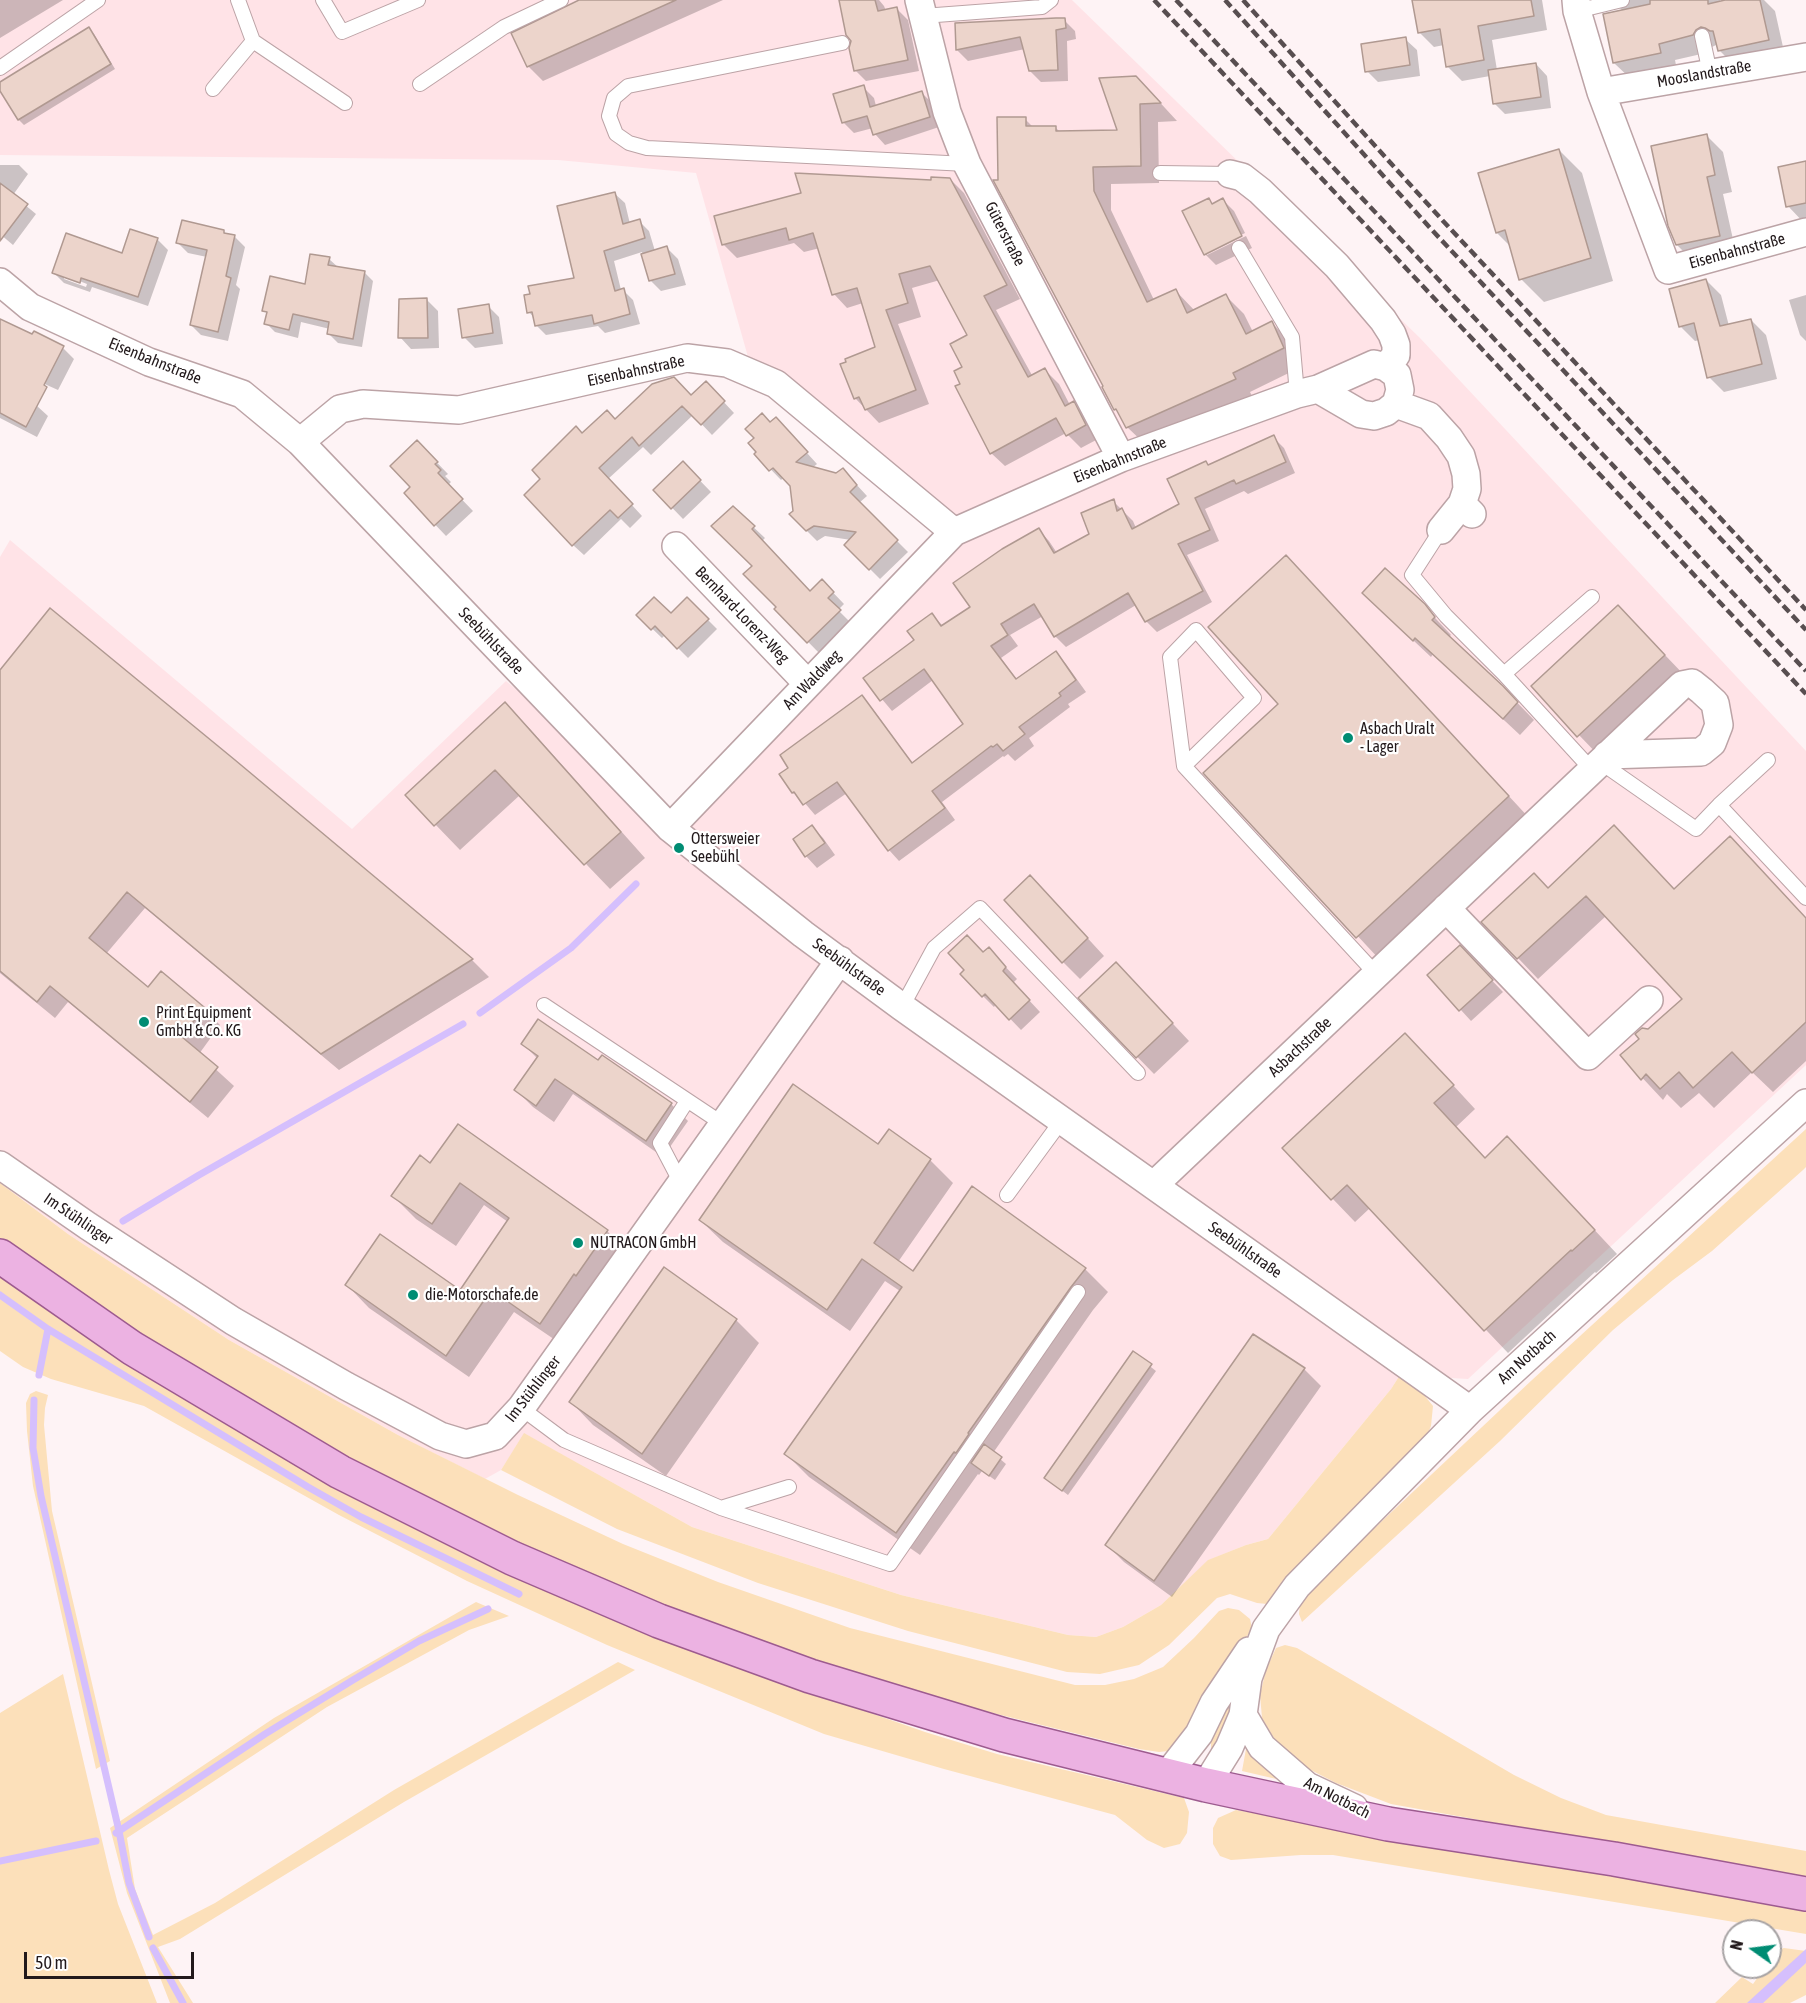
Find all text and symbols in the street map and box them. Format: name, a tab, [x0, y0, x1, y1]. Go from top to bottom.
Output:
street label: Mooslandstraße	[1655, 56, 1753, 92]
street label: Güterstraße	[981, 199, 1029, 269]
street label: Eisenbahnstraße	[1687, 229, 1787, 273]
street label: Eisenbahnstraße	[106, 334, 204, 388]
street label: Eisenbahnstraße	[586, 351, 686, 391]
street label: Eisenbahnstraße	[1071, 433, 1169, 487]
street label: Bernhard-Lorenz-Weg	[691, 563, 793, 667]
street label: Seebühlstraße	[454, 604, 528, 678]
street label: Am Waldweg	[779, 646, 845, 714]
place label: Asbach Uralt - Lager	[1360, 719, 1435, 757]
marker: Asbach Uralt - Lager	[1341, 731, 1355, 745]
place label: Ottersweier Seebühl	[691, 829, 759, 867]
marker: Ottersweier Seebühl	[672, 841, 686, 855]
street label: Seebühlstraße	[809, 934, 889, 1000]
place label: Print Equipment GmbH & Co. KG	[156, 1003, 251, 1041]
street label: Asbachstraße	[1265, 1013, 1335, 1081]
marker: Print Equipment GmbH & Co. KG	[137, 1015, 151, 1029]
street label: Im Stühlinger	[40, 1189, 116, 1249]
street label: Seebühlstraße	[1205, 1218, 1285, 1282]
place label: NUTRACON GmbH	[590, 1233, 696, 1253]
marker: NUTRACON GmbH	[571, 1236, 585, 1250]
place label: die-Motorschafe.de	[425, 1285, 539, 1305]
marker: die-Motorschafe.de	[406, 1288, 420, 1302]
street label: Am Notbach	[1494, 1326, 1560, 1388]
street label: Im Stühlinger	[501, 1352, 565, 1426]
street label: Am Notbach	[1301, 1773, 1373, 1823]
north arrow	[1722, 1919, 1782, 1979]
text: N	[1727, 1938, 1746, 1952]
scale bar	[27, 1940, 196, 1978]
text: 50 m	[35, 1952, 67, 1973]

